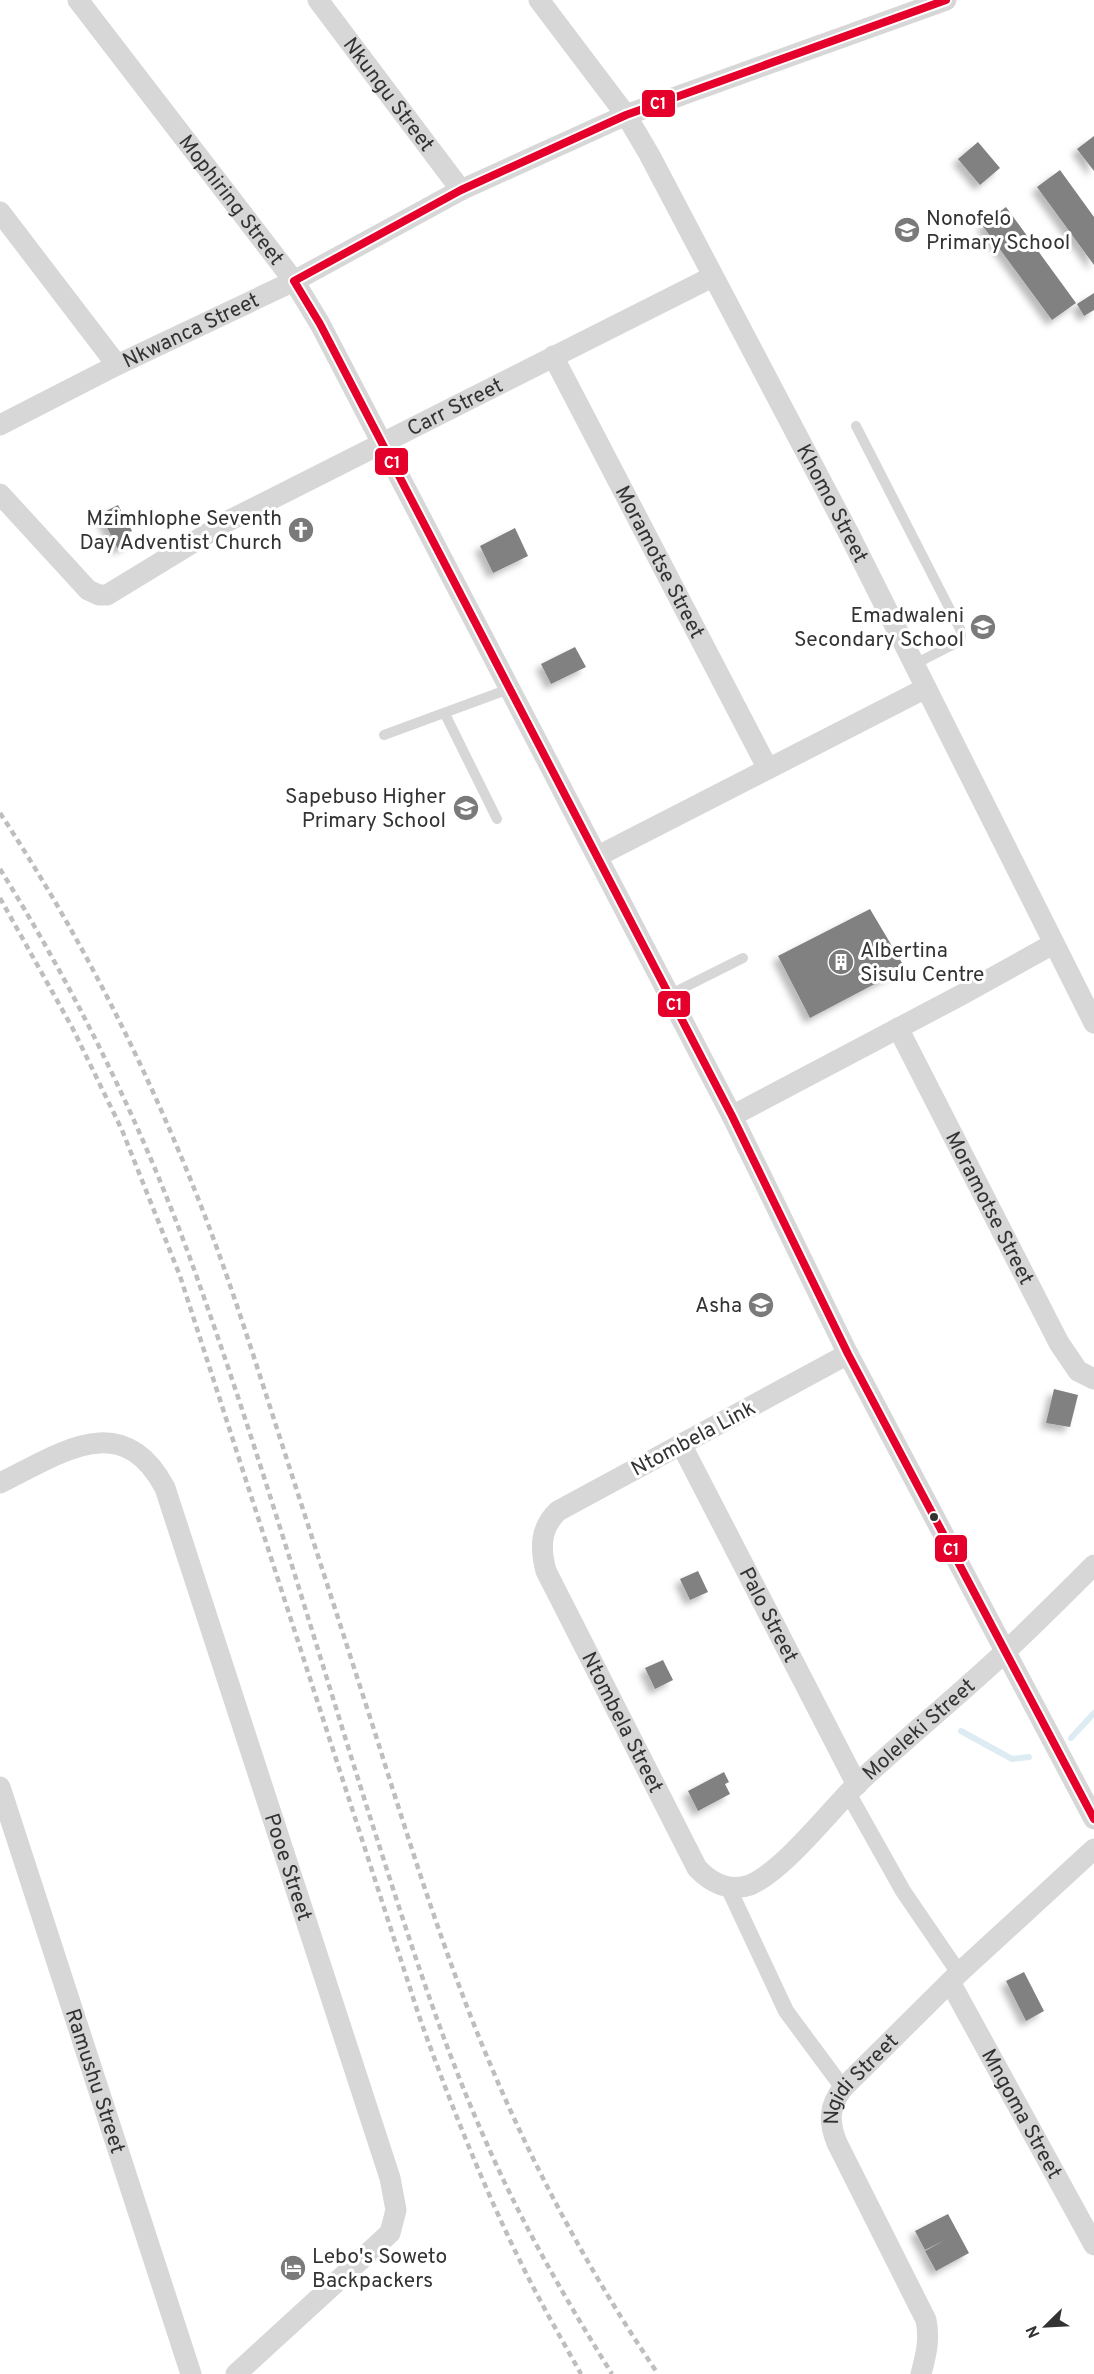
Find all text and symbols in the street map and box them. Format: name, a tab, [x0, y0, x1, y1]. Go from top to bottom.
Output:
street label: Nkungu Street	[336, 33, 440, 158]
line badge: C1	[641, 89, 676, 118]
text: C1	[650, 95, 666, 115]
street label: Mophiring Street	[172, 130, 289, 271]
place label: Nonofelo Primary School	[926, 206, 1070, 257]
school or university icon: Nonofelo Primary School	[892, 215, 922, 245]
street label: Nkwanca Street	[119, 287, 264, 375]
street label: Carr Street	[403, 373, 508, 444]
street label: Khomo Street	[789, 440, 873, 568]
line badge: C1	[374, 447, 409, 476]
text: C1	[384, 454, 400, 474]
street label: Moramotse Street	[608, 481, 710, 644]
place label: Mzimhlophe Seventh Day Adventist Church	[80, 506, 282, 557]
church icon: Mzimhlophe Seventh Day Adventist Church	[286, 515, 316, 545]
place label: Emadwaleni Secondary School	[794, 603, 964, 654]
school or university icon: Emadwaleni Secondary School	[968, 612, 998, 642]
place label: Sapebuso Higher Primary School	[285, 784, 446, 835]
school or university icon: Sapebuso Higher Primary School	[451, 793, 481, 823]
place label: Albertina Sisulu Centre	[860, 938, 984, 989]
building icon: Albertina Sisulu Centre	[826, 947, 856, 977]
line badge: C1	[657, 990, 691, 1018]
text: C1	[666, 996, 682, 1016]
street label: Moramotse Street	[938, 1127, 1039, 1290]
school or university icon: Asha	[746, 1290, 776, 1320]
place label: Asha	[695, 1293, 742, 1320]
street label: Ntombela Link	[627, 1395, 761, 1483]
unlabelled marker	[928, 1511, 940, 1523]
line badge: C1	[934, 1534, 968, 1563]
text: C1	[943, 1541, 959, 1561]
street label: Palo Street	[732, 1563, 804, 1668]
street label: Ntombela Street	[574, 1648, 669, 1798]
street label: Moleleki Street	[857, 1673, 982, 1787]
street label: Pooe Street	[257, 1810, 317, 1925]
street label: Ramushu Street	[58, 2005, 130, 2157]
street label: Ngidi Street	[819, 2028, 905, 2125]
street label: Mngoma Street	[974, 2045, 1067, 2184]
place label: Lebo's Soweto Backpackers	[312, 2244, 447, 2295]
hotel icon: Lebo's Soweto Backpackers	[278, 2253, 308, 2283]
north arrow	[1016, 2296, 1076, 2356]
text: N	[1023, 2322, 1046, 2341]

